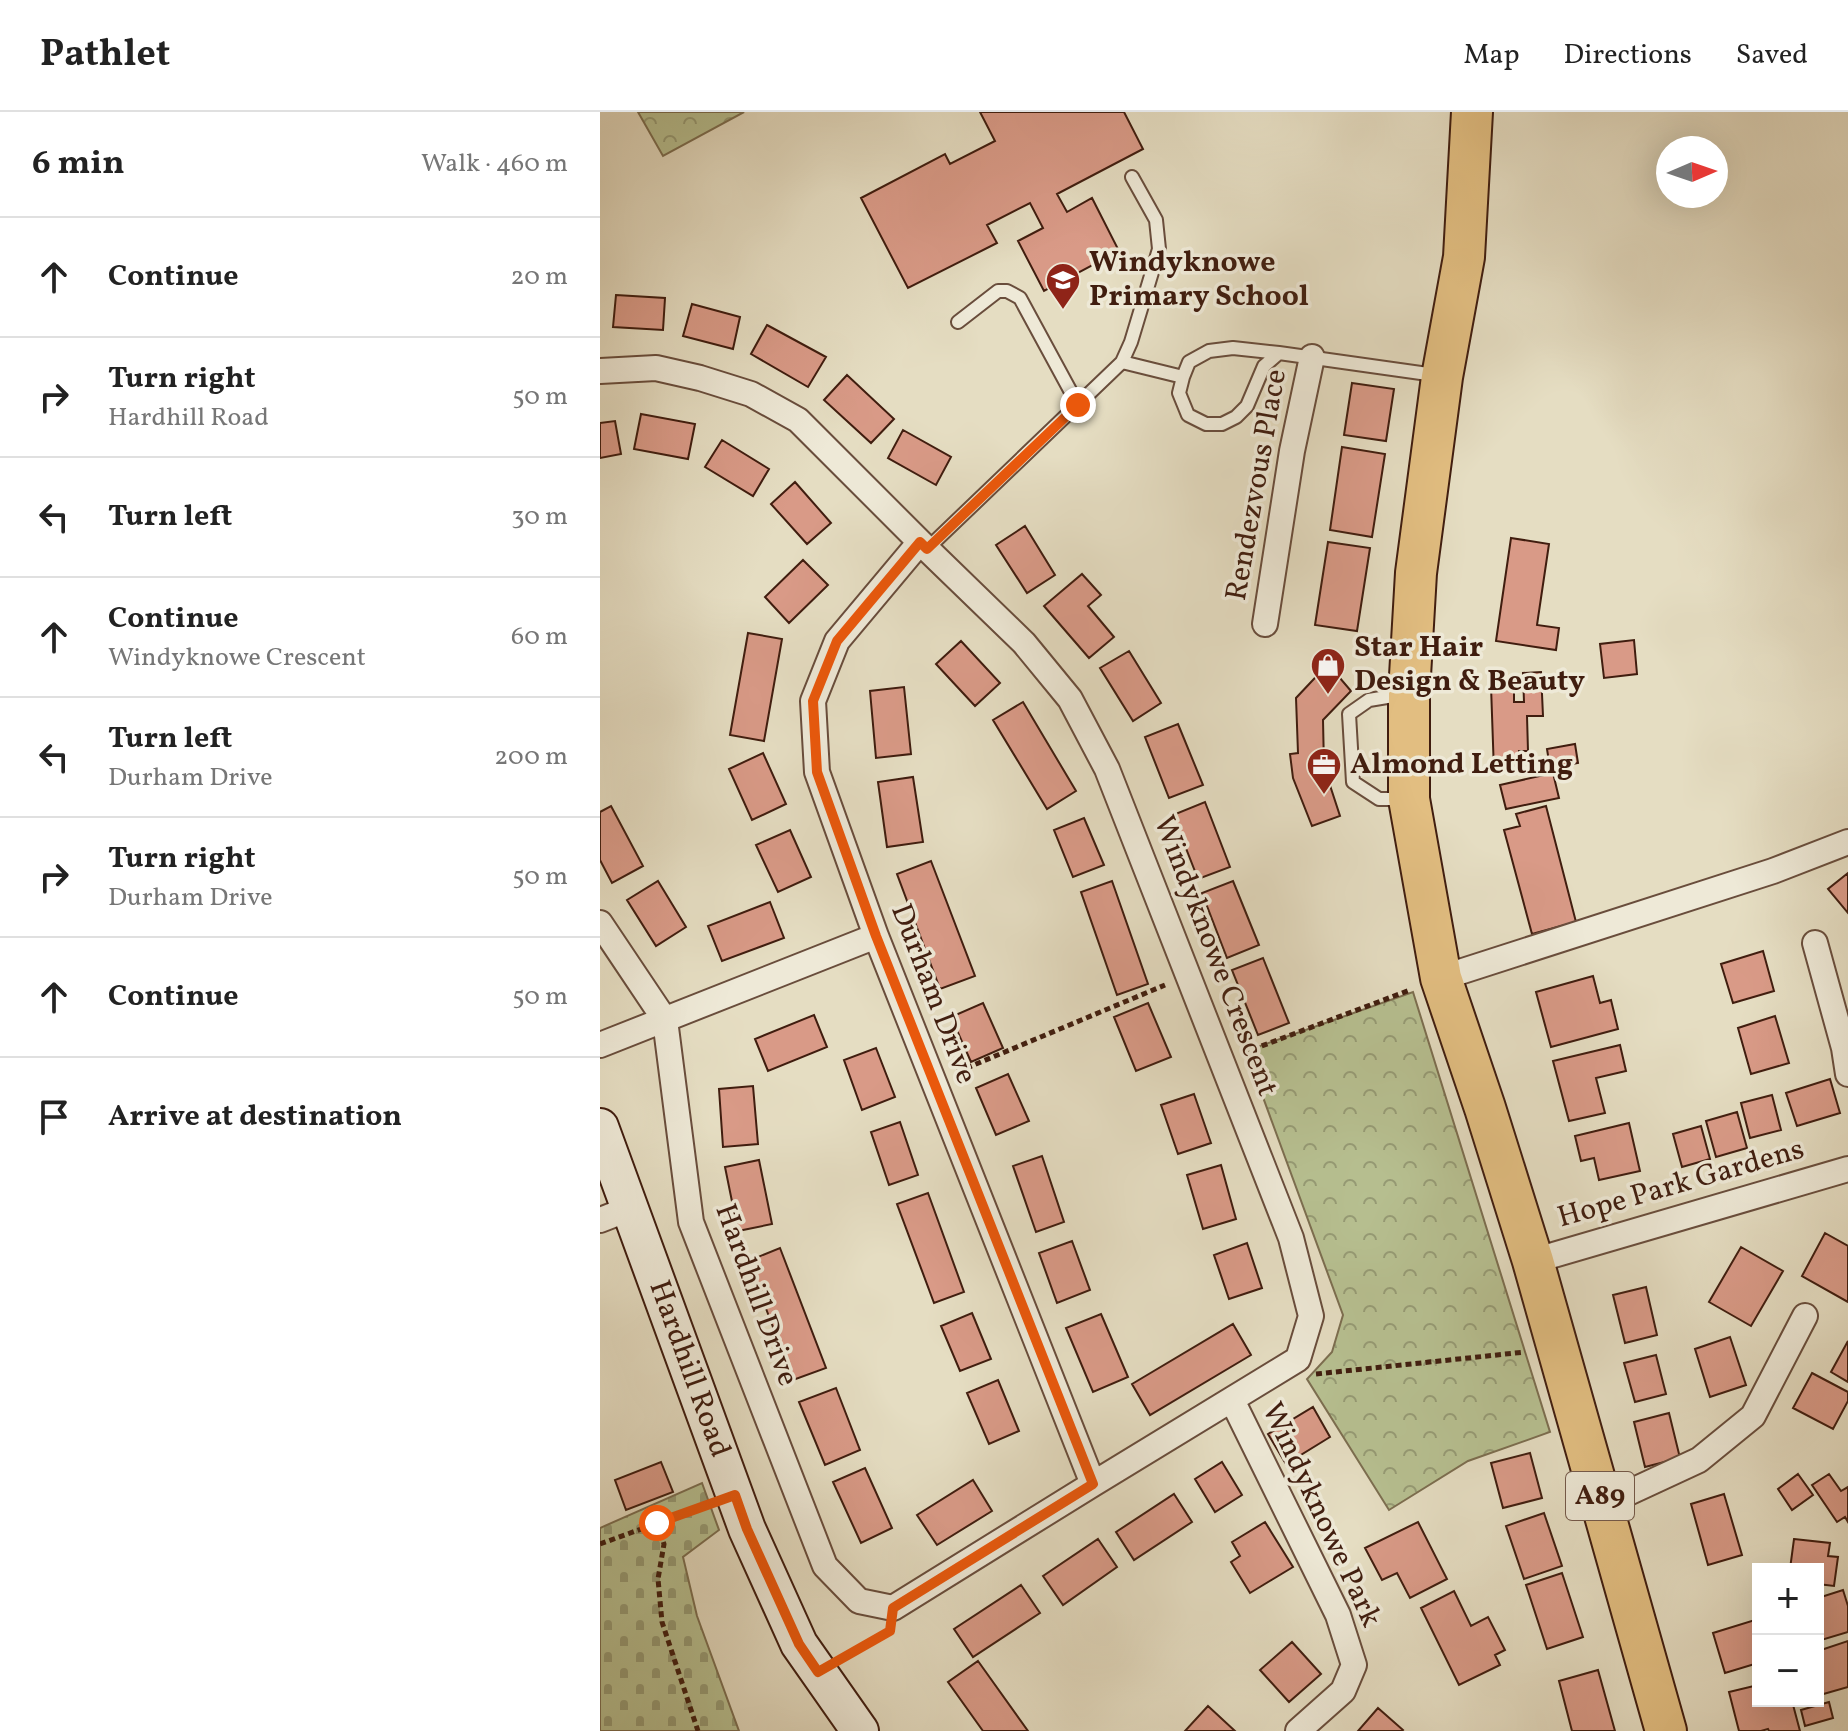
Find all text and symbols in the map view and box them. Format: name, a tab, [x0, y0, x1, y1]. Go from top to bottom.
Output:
text: Pathlet	[40, 29, 170, 82]
text: Map	[1464, 36, 1520, 75]
text: Directions	[1564, 36, 1692, 75]
text: Saved	[1736, 36, 1808, 75]
north arrow	[1656, 136, 1728, 208]
text: 6 min	[32, 141, 125, 188]
text: Walk · 460 m	[421, 146, 568, 182]
place label: Windyknowe Primary School	[1089, 242, 1309, 318]
icon: ahead	[32, 255, 76, 299]
text: Continue	[108, 256, 239, 298]
text: 20 m	[510, 259, 568, 295]
school or university icon: Windyknowe Primary School	[1044, 261, 1082, 311]
text: Turn right	[108, 358, 256, 400]
street label: Rendezvous Place	[1216, 366, 1298, 604]
icon: right	[32, 375, 76, 419]
text: 50 m	[512, 379, 568, 415]
route end	[1060, 387, 1096, 423]
text: Hardhill Road	[108, 400, 269, 436]
icon: left	[32, 495, 76, 539]
text: Turn left	[108, 496, 232, 538]
text: 30 m	[511, 499, 568, 535]
text: Continue	[108, 598, 239, 640]
icon: ahead	[32, 615, 76, 659]
text: 60 m	[511, 619, 568, 655]
place label: Star Hair Design & Beauty	[1354, 627, 1585, 703]
text: Windyknowe Crescent	[108, 640, 366, 676]
shop icon: Star Hair Design & Beauty	[1309, 646, 1347, 696]
text: Turn left	[108, 718, 232, 760]
icon: left	[32, 735, 76, 779]
text: 200 m	[494, 739, 568, 775]
place label: Almond Letting	[1350, 744, 1573, 786]
office icon: Almond Letting	[1305, 746, 1343, 796]
text: Durham Drive	[108, 760, 273, 796]
street label: Windyknowe Crescent	[1142, 810, 1288, 1102]
text: Turn right	[108, 838, 256, 880]
icon: right	[32, 855, 76, 899]
text: 50 m	[512, 859, 568, 895]
text: Durham Drive	[108, 880, 273, 916]
street label: Durham Drive	[879, 898, 987, 1090]
icon: ahead	[32, 975, 76, 1019]
text: Continue	[108, 976, 239, 1018]
text: 50 m	[512, 979, 568, 1015]
icon: arrive	[32, 1095, 76, 1139]
text: Arrive at destination	[108, 1096, 402, 1138]
street label: Hope Park Gardens	[1553, 1129, 1809, 1239]
street label: Hardhill Drive	[704, 1198, 808, 1392]
street label: Hardhill Road	[638, 1275, 740, 1463]
street label: Windyknowe Park	[1250, 1396, 1392, 1634]
road number: A89	[1566, 1472, 1634, 1520]
route start	[639, 1505, 675, 1541]
map controls	[1752, 1563, 1824, 1707]
button: +	[1752, 1563, 1824, 1635]
button: −	[1752, 1635, 1824, 1707]

